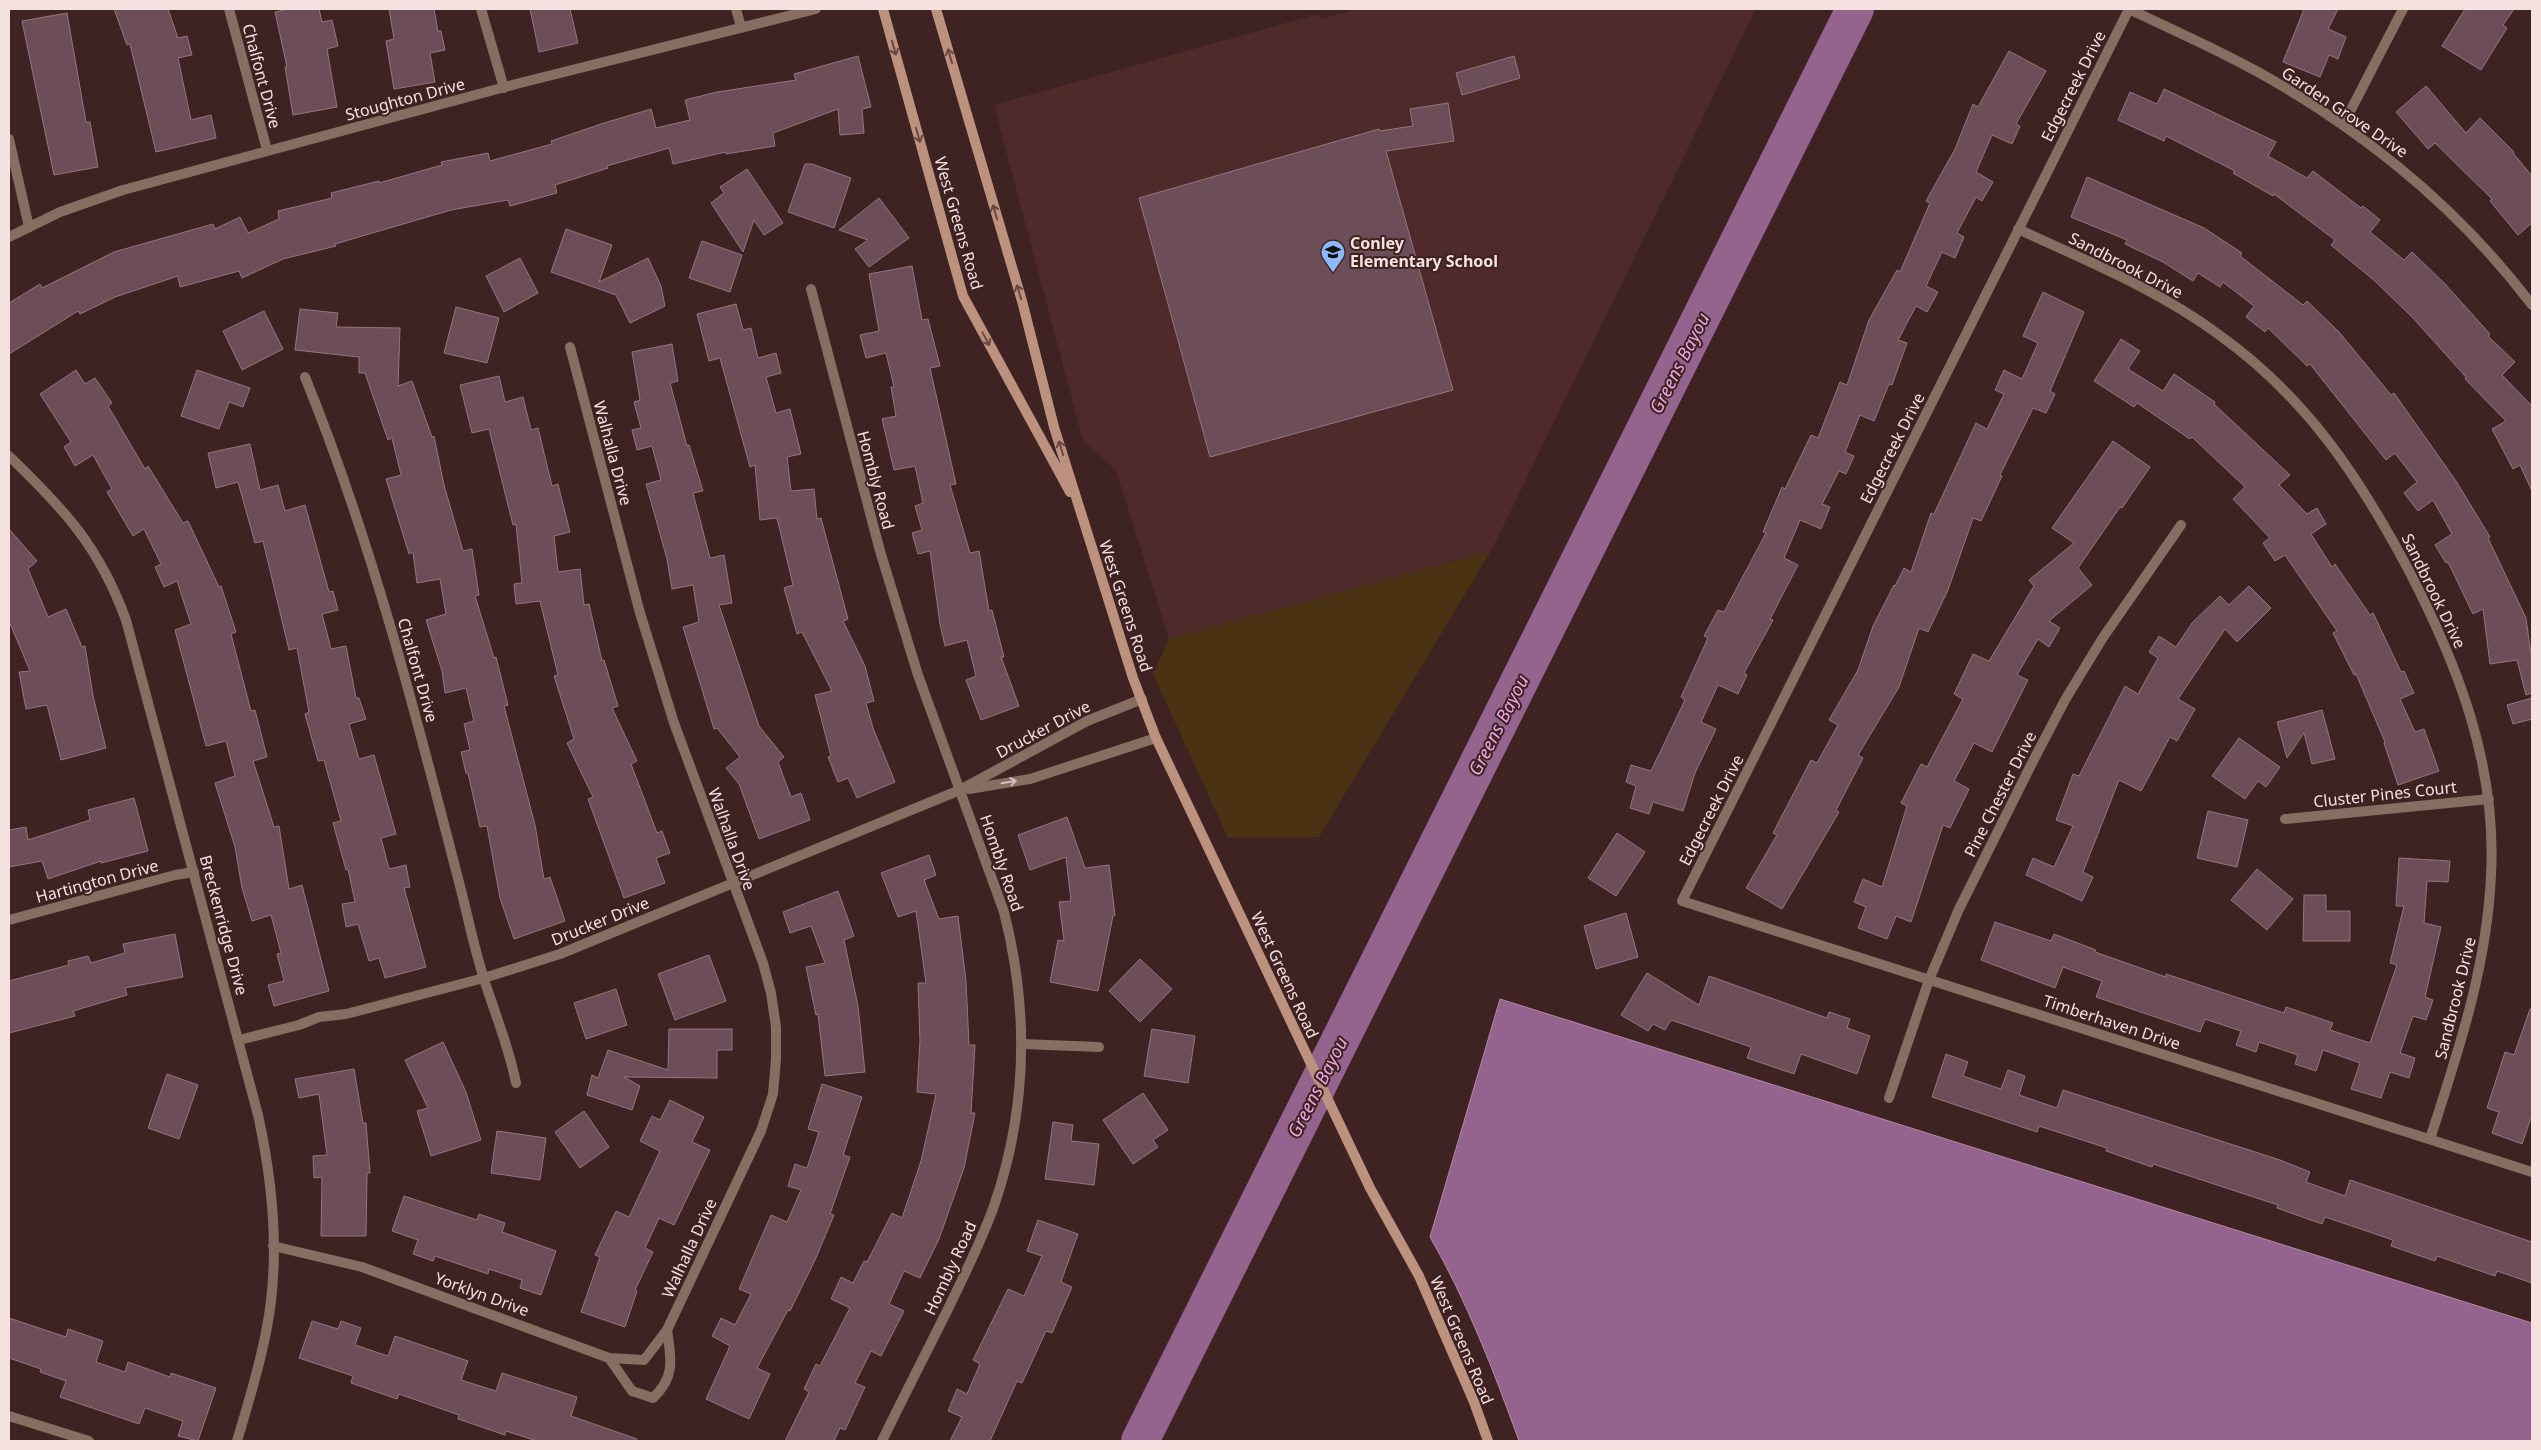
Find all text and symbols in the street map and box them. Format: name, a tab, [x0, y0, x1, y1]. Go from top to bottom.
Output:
street label: Chalfont Drive	[237, 21, 287, 131]
street label: Edgecreek Drive	[2036, 27, 2110, 145]
one-way arrow	[890, 40, 899, 56]
one-way arrow	[945, 49, 955, 65]
street label: Garden Grove Drive	[2277, 61, 2413, 163]
street label: Stoughton Drive	[343, 72, 467, 126]
one-way arrow	[914, 126, 924, 142]
street label: West Greens Road	[929, 154, 989, 292]
one-way arrow	[990, 205, 1000, 221]
street label: Sandbrook Drive	[2065, 227, 2187, 303]
place label: Conley Elementary School	[1350, 232, 1498, 272]
school or university icon: Conley Elementary School	[1320, 239, 1346, 273]
one-way arrow	[1013, 284, 1023, 300]
water label: Greens Bayou	[1643, 309, 1715, 417]
one-way arrow	[981, 332, 991, 347]
street label: Edgecreek Drive	[1855, 389, 1929, 507]
street label: Walhalla Drive	[588, 398, 638, 508]
street label: Hombly Road	[852, 428, 900, 532]
one-way arrow	[1055, 441, 1065, 457]
street label: Sandbrook Drive	[2397, 530, 2471, 652]
street label: West Greens Road	[1094, 537, 1158, 675]
street label: Chalfont Drive	[393, 615, 443, 725]
water label: Greens Bayou	[1462, 671, 1534, 779]
street label: Drucker Drive	[992, 695, 1094, 763]
street label: Pine Chester Drive	[1959, 727, 2041, 861]
street label: Edgecreek Drive	[1674, 751, 1748, 869]
street label: Cluster Pines Court	[2312, 776, 2458, 812]
one-way arrow	[1000, 777, 1016, 787]
street label: Walhalla Drive	[703, 785, 761, 893]
street label: Hombly Road	[975, 812, 1029, 914]
street label: Breckenridge Drive	[195, 853, 253, 997]
street label: Hartington Drive	[33, 854, 161, 908]
street label: Drucker Drive	[548, 891, 652, 951]
street label: West Greens Road	[1246, 908, 1324, 1042]
street label: Sandbrook Drive	[2429, 935, 2481, 1061]
street label: Timberhaven Drive	[2041, 989, 2183, 1055]
water label: Greens Bayou	[1281, 1033, 1353, 1141]
street label: Walhalla Drive	[656, 1195, 722, 1301]
street label: Hombly Road	[919, 1217, 981, 1319]
street label: Yorklyn Drive	[432, 1267, 532, 1321]
street label: West Greens Road	[1425, 1272, 1499, 1408]

